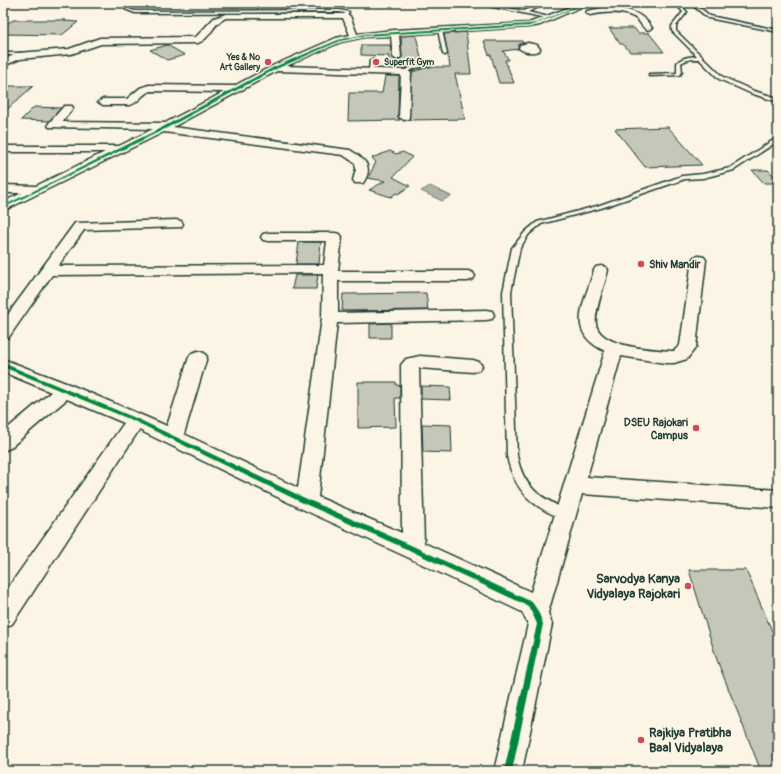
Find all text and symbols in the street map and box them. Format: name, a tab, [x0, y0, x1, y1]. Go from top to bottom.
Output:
place label: Yes & No Art Gallery	[219, 52, 260, 73]
marker: Yes & No Art Gallery	[263, 57, 273, 67]
marker: Superfit Gym	[371, 57, 381, 67]
place label: Superfit Gym	[384, 57, 434, 68]
place label: Shiv Mandir	[649, 258, 702, 271]
marker: Shiv Mandir	[636, 259, 646, 269]
place label: DSEU Rajokari Campus	[624, 416, 688, 442]
marker: DSEU Rajokari Campus	[691, 423, 701, 433]
place label: Sarvodya Kanya Vidyalaya Rajokari	[586, 571, 681, 602]
marker: Sarvodya Kanya Vidyalaya Rajokari	[683, 581, 693, 591]
place label: Rajkiya Pratibha Baal Vidyalaya	[649, 725, 731, 756]
marker: Rajkiya Pratibha Baal Vidyalaya	[636, 735, 646, 745]

